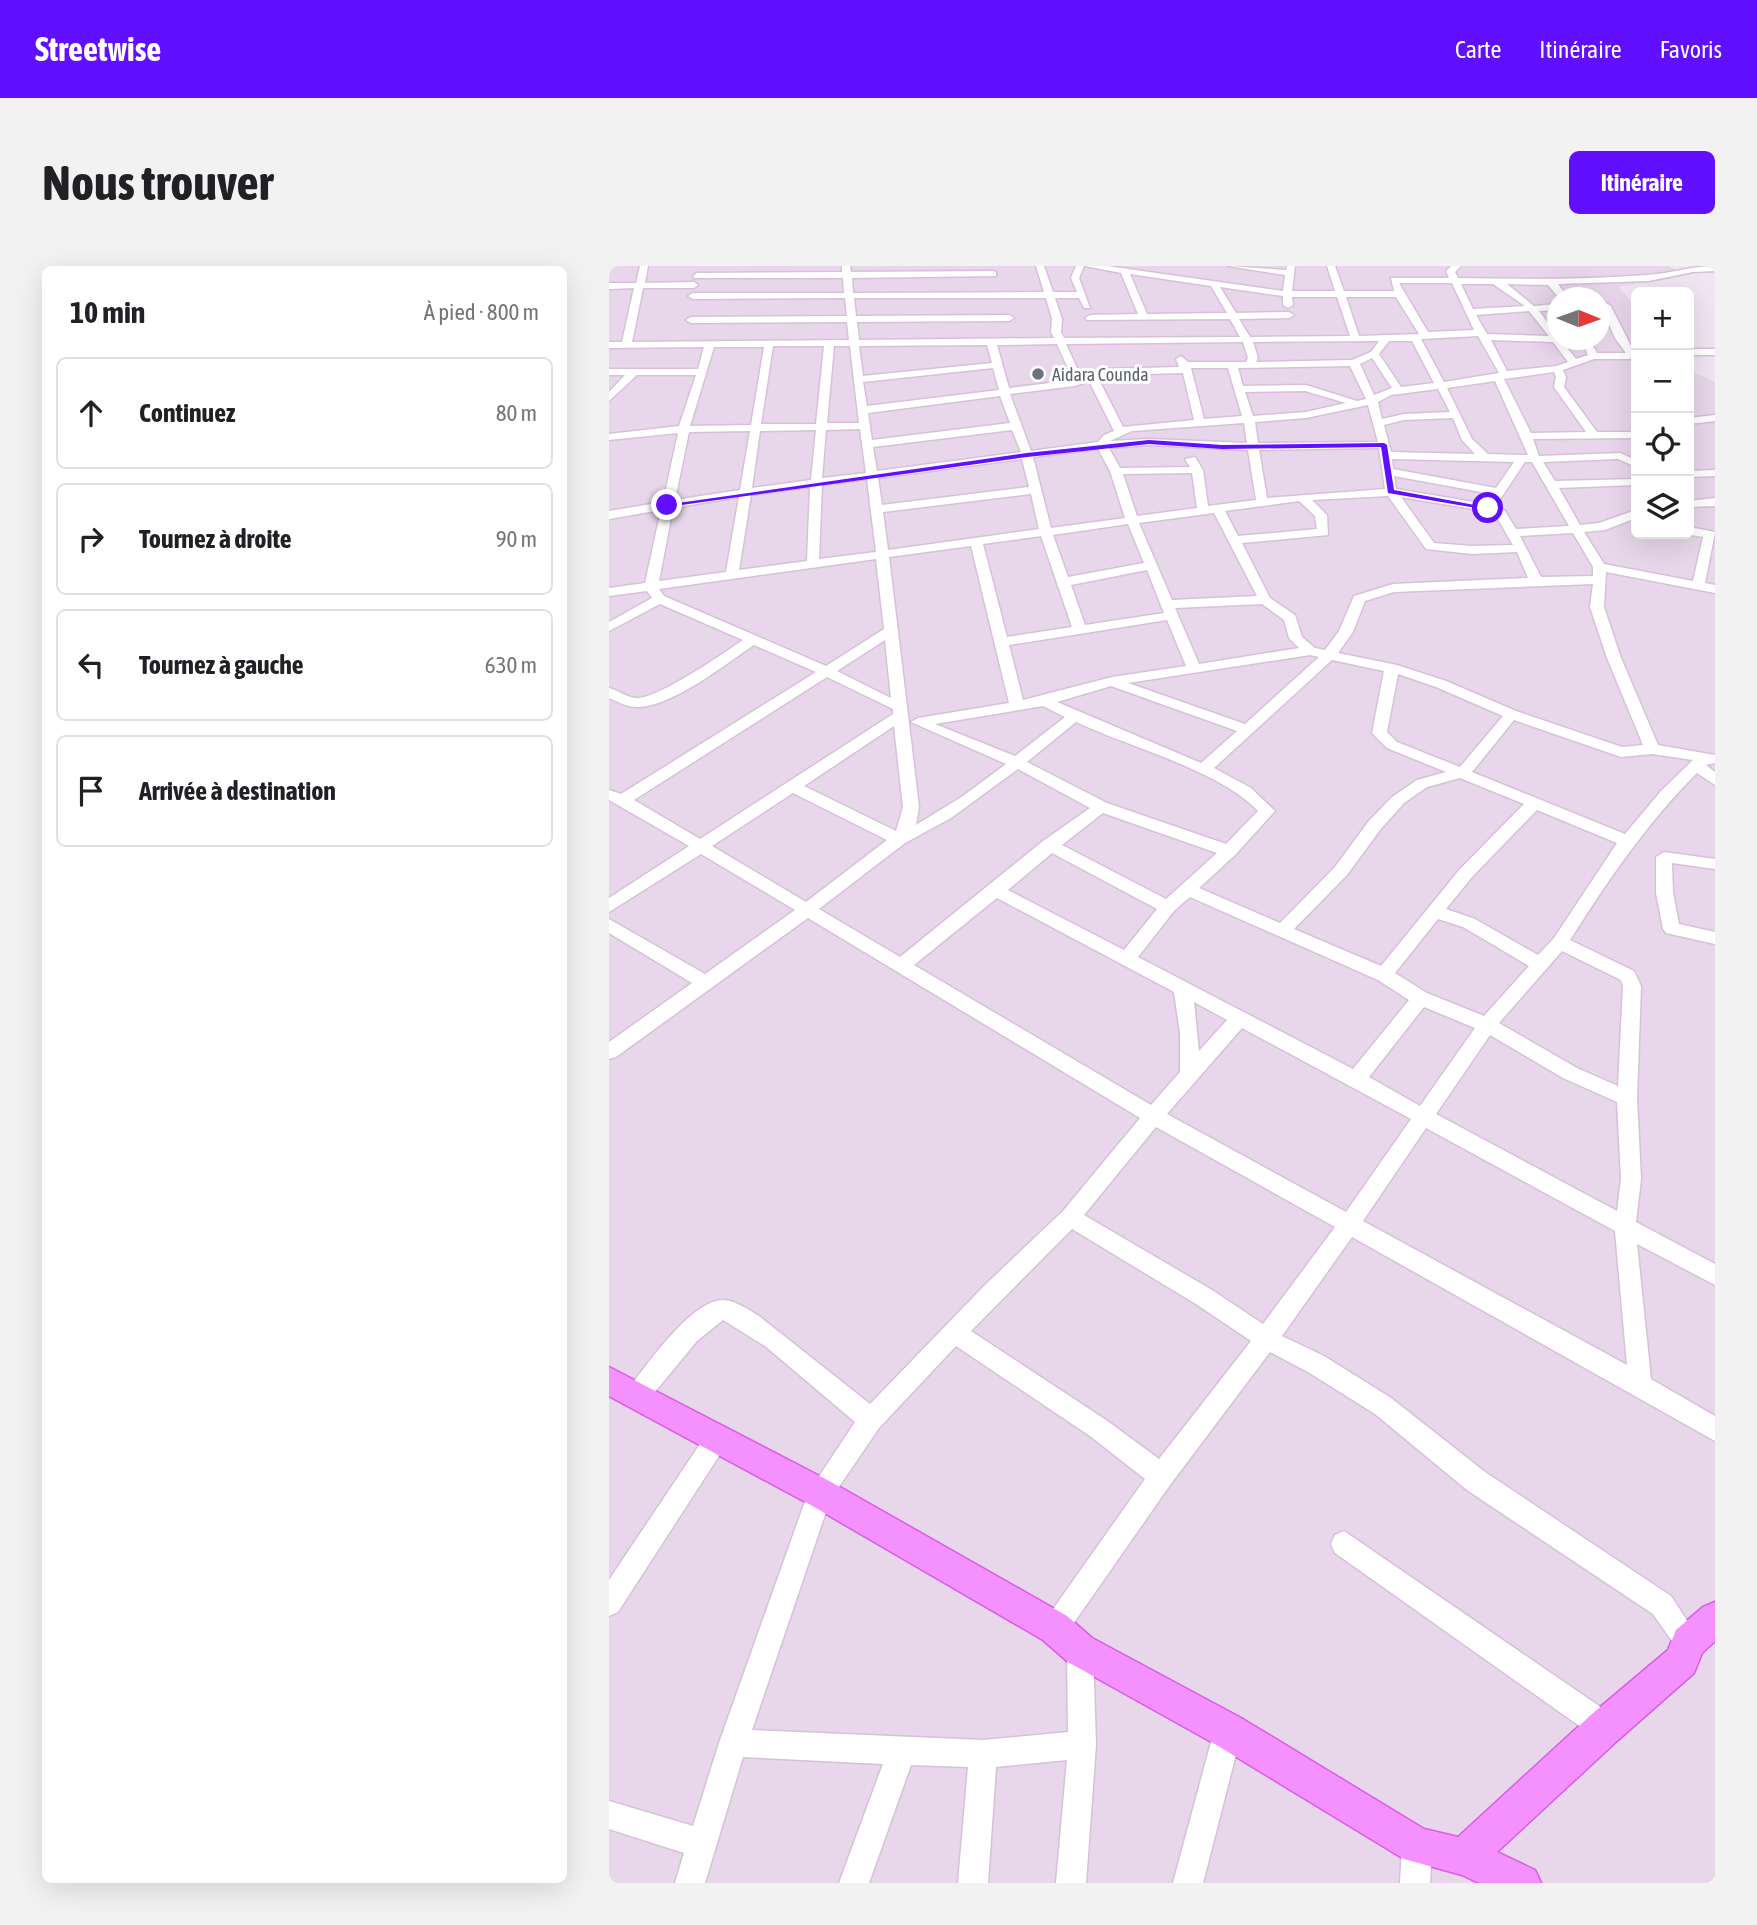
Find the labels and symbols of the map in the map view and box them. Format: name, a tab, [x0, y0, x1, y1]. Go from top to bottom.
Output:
north arrow	[1547, 287, 1610, 350]
place label: Aidara Counda	[1052, 364, 1149, 385]
marker: Aidara Counda	[1030, 366, 1046, 382]
route end	[651, 489, 682, 520]
route start	[1472, 492, 1503, 523]

